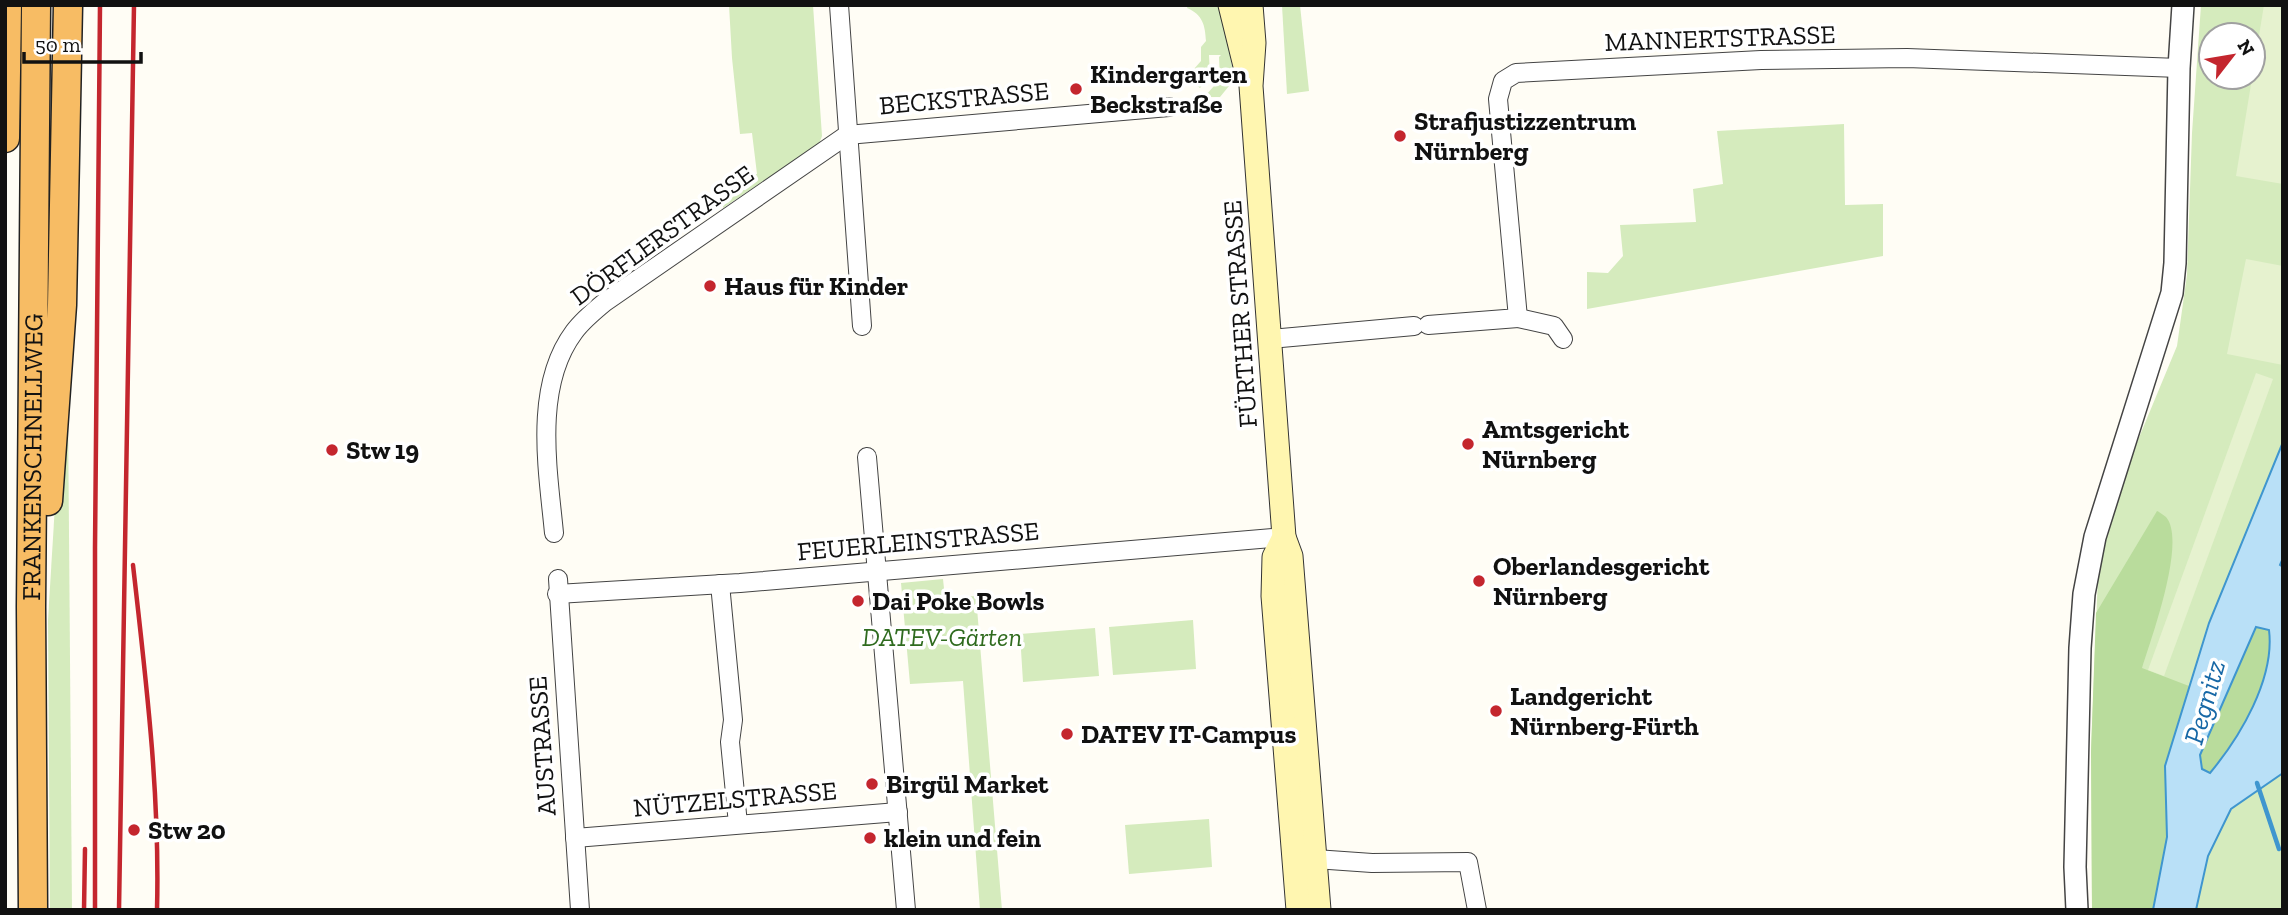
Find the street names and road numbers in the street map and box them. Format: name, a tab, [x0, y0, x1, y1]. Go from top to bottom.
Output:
street label: MANNERTSTRASSE	[1604, 18, 1836, 58]
street label: BECKSTRASSE	[878, 75, 1050, 121]
street label: DÖRFLERSTRASSE	[564, 158, 760, 312]
street label: FÜRTHER STRASSE	[1216, 199, 1264, 429]
street label: FRANKENSCHNELLWEG	[15, 313, 49, 601]
street label: FEUERLEINSTRASSE	[796, 514, 1040, 568]
street label: AUSTRASSE	[521, 675, 563, 817]
street label: NÜTZELSTRASSE	[632, 774, 838, 824]

